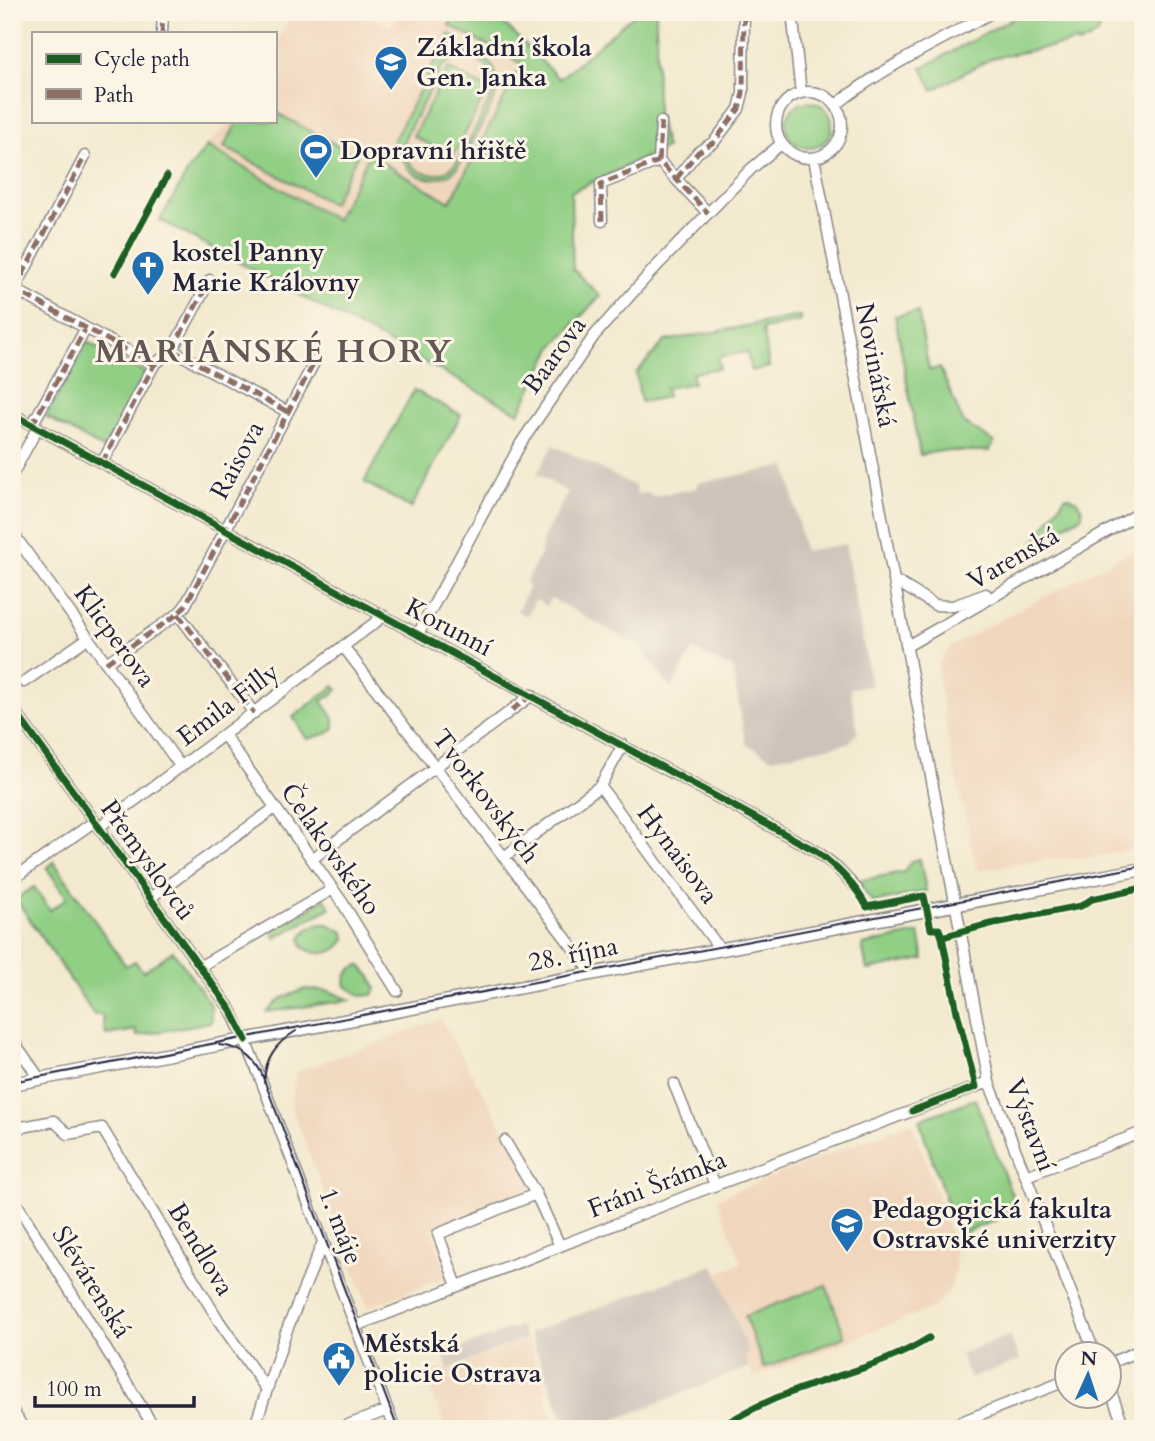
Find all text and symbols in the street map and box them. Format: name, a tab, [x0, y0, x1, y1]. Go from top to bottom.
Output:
place label: Základní škola Gen. Janka	[416, 30, 592, 95]
legend	[32, 32, 276, 122]
school or university icon: Základní škola Gen. Janka	[372, 43, 410, 92]
text: Cycle path	[94, 45, 190, 74]
text: Path	[94, 81, 134, 110]
sports icon: Dopravní hřiště	[297, 131, 335, 180]
place label: Dopravní hřiště	[340, 133, 527, 168]
place label: kostel Panny Marie Královny	[172, 235, 360, 300]
church icon: kostel Panny Marie Královny	[129, 248, 167, 297]
street label: Novinářská	[847, 300, 905, 430]
street label: Baarova	[514, 309, 594, 401]
district label: MARIÁNSKÉ HORY	[95, 329, 453, 374]
street label: Raisova	[202, 415, 272, 505]
street label: Varenská	[961, 518, 1065, 598]
street label: Klicperova	[66, 578, 164, 694]
street label: Korunní	[399, 589, 499, 665]
street label: Emila Filly	[170, 654, 286, 754]
street label: Tvorkovských	[424, 722, 548, 870]
street label: Čelakovského	[273, 776, 389, 922]
street label: Přemyslovců	[92, 793, 204, 927]
street label: Hynaisova	[629, 797, 727, 911]
street label: 28. října	[525, 928, 621, 980]
street label: Výstavní	[997, 1074, 1065, 1176]
street label: Fráni Šrámka	[583, 1142, 731, 1226]
street label: 1. máje	[310, 1183, 372, 1269]
place label: Pedagogická fakulta Ostravské univerzity	[872, 1192, 1117, 1257]
street label: Bendlova	[159, 1196, 243, 1302]
school or university icon: Pedagogická fakulta Ostravské univerzity	[828, 1205, 866, 1254]
street label: Slévárenská	[44, 1219, 140, 1345]
place label: Městská policie Ostrava	[364, 1326, 542, 1391]
public building icon: Městská policie Ostrava	[320, 1339, 358, 1388]
north arrow	[1054, 1340, 1124, 1410]
text: N	[1080, 1346, 1098, 1372]
scale bar	[35, 1364, 194, 1408]
text: 100 m	[46, 1375, 102, 1404]

